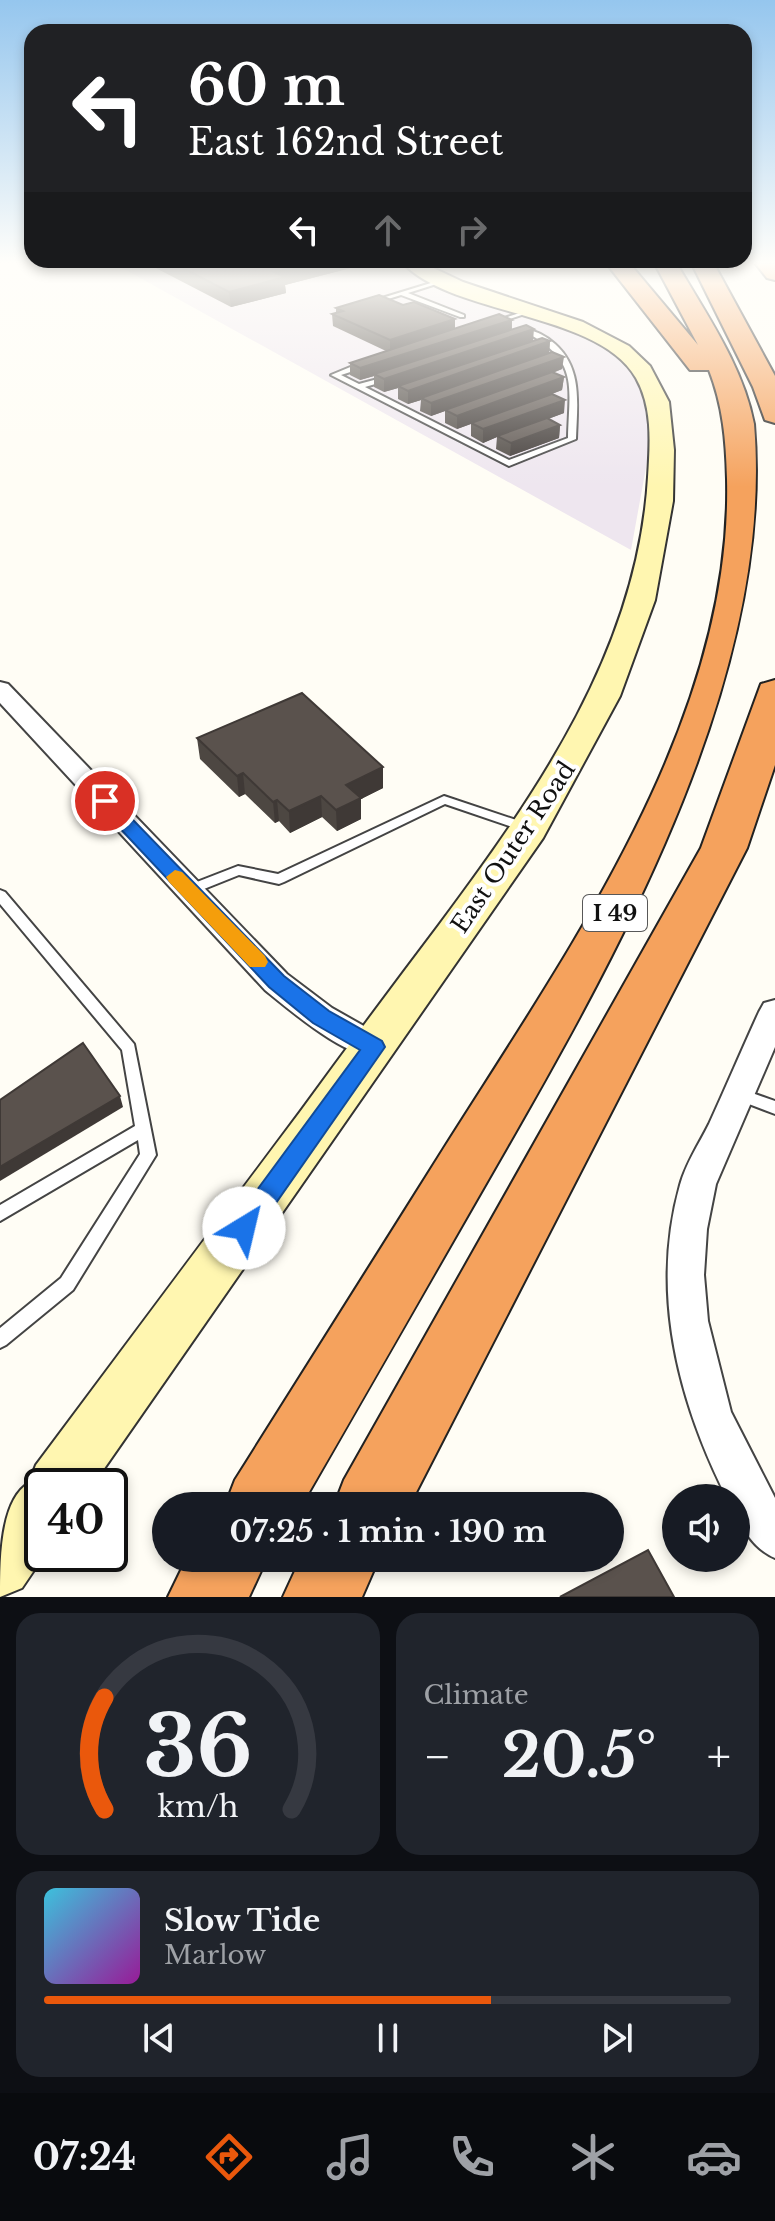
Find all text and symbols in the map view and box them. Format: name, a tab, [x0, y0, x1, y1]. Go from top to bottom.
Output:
text: 60 m	[188, 51, 345, 120]
icon: left	[56, 56, 160, 160]
text: East 162nd Street	[188, 120, 503, 165]
icon: left	[282, 208, 326, 252]
icon: ahead	[366, 208, 410, 252]
icon: right	[450, 208, 494, 252]
street label: East Outer Road	[445, 756, 581, 938]
pin	[71, 767, 139, 835]
icon: arrive	[83, 779, 127, 823]
road number: I 49	[583, 895, 647, 931]
position arrow	[202, 1186, 286, 1270]
speed limit sign: 40	[24, 1468, 128, 1572]
map controls	[662, 1484, 750, 1572]
button: sound	[662, 1484, 750, 1572]
text: 07:25 · 1 min · 190 m	[230, 1513, 546, 1550]
text: Climate	[424, 1679, 529, 1711]
text: 36	[143, 1695, 252, 1798]
text: 20.5°	[502, 1719, 656, 1793]
text: −	[424, 1729, 451, 1784]
text: +	[707, 1729, 731, 1784]
text: km/h	[157, 1789, 238, 1825]
text: Slow Tide	[164, 1902, 320, 1939]
text: Marlow	[164, 1939, 266, 1971]
icon: previous	[137, 2016, 181, 2060]
icon: pause	[366, 2016, 410, 2060]
icon: next	[595, 2016, 639, 2060]
icon: directions	[201, 2129, 257, 2185]
icon: music	[322, 2129, 378, 2185]
icon: phone	[444, 2129, 500, 2185]
icon: climate	[565, 2129, 621, 2185]
icon: car	[686, 2129, 742, 2185]
text: 07:24	[33, 2135, 136, 2180]

